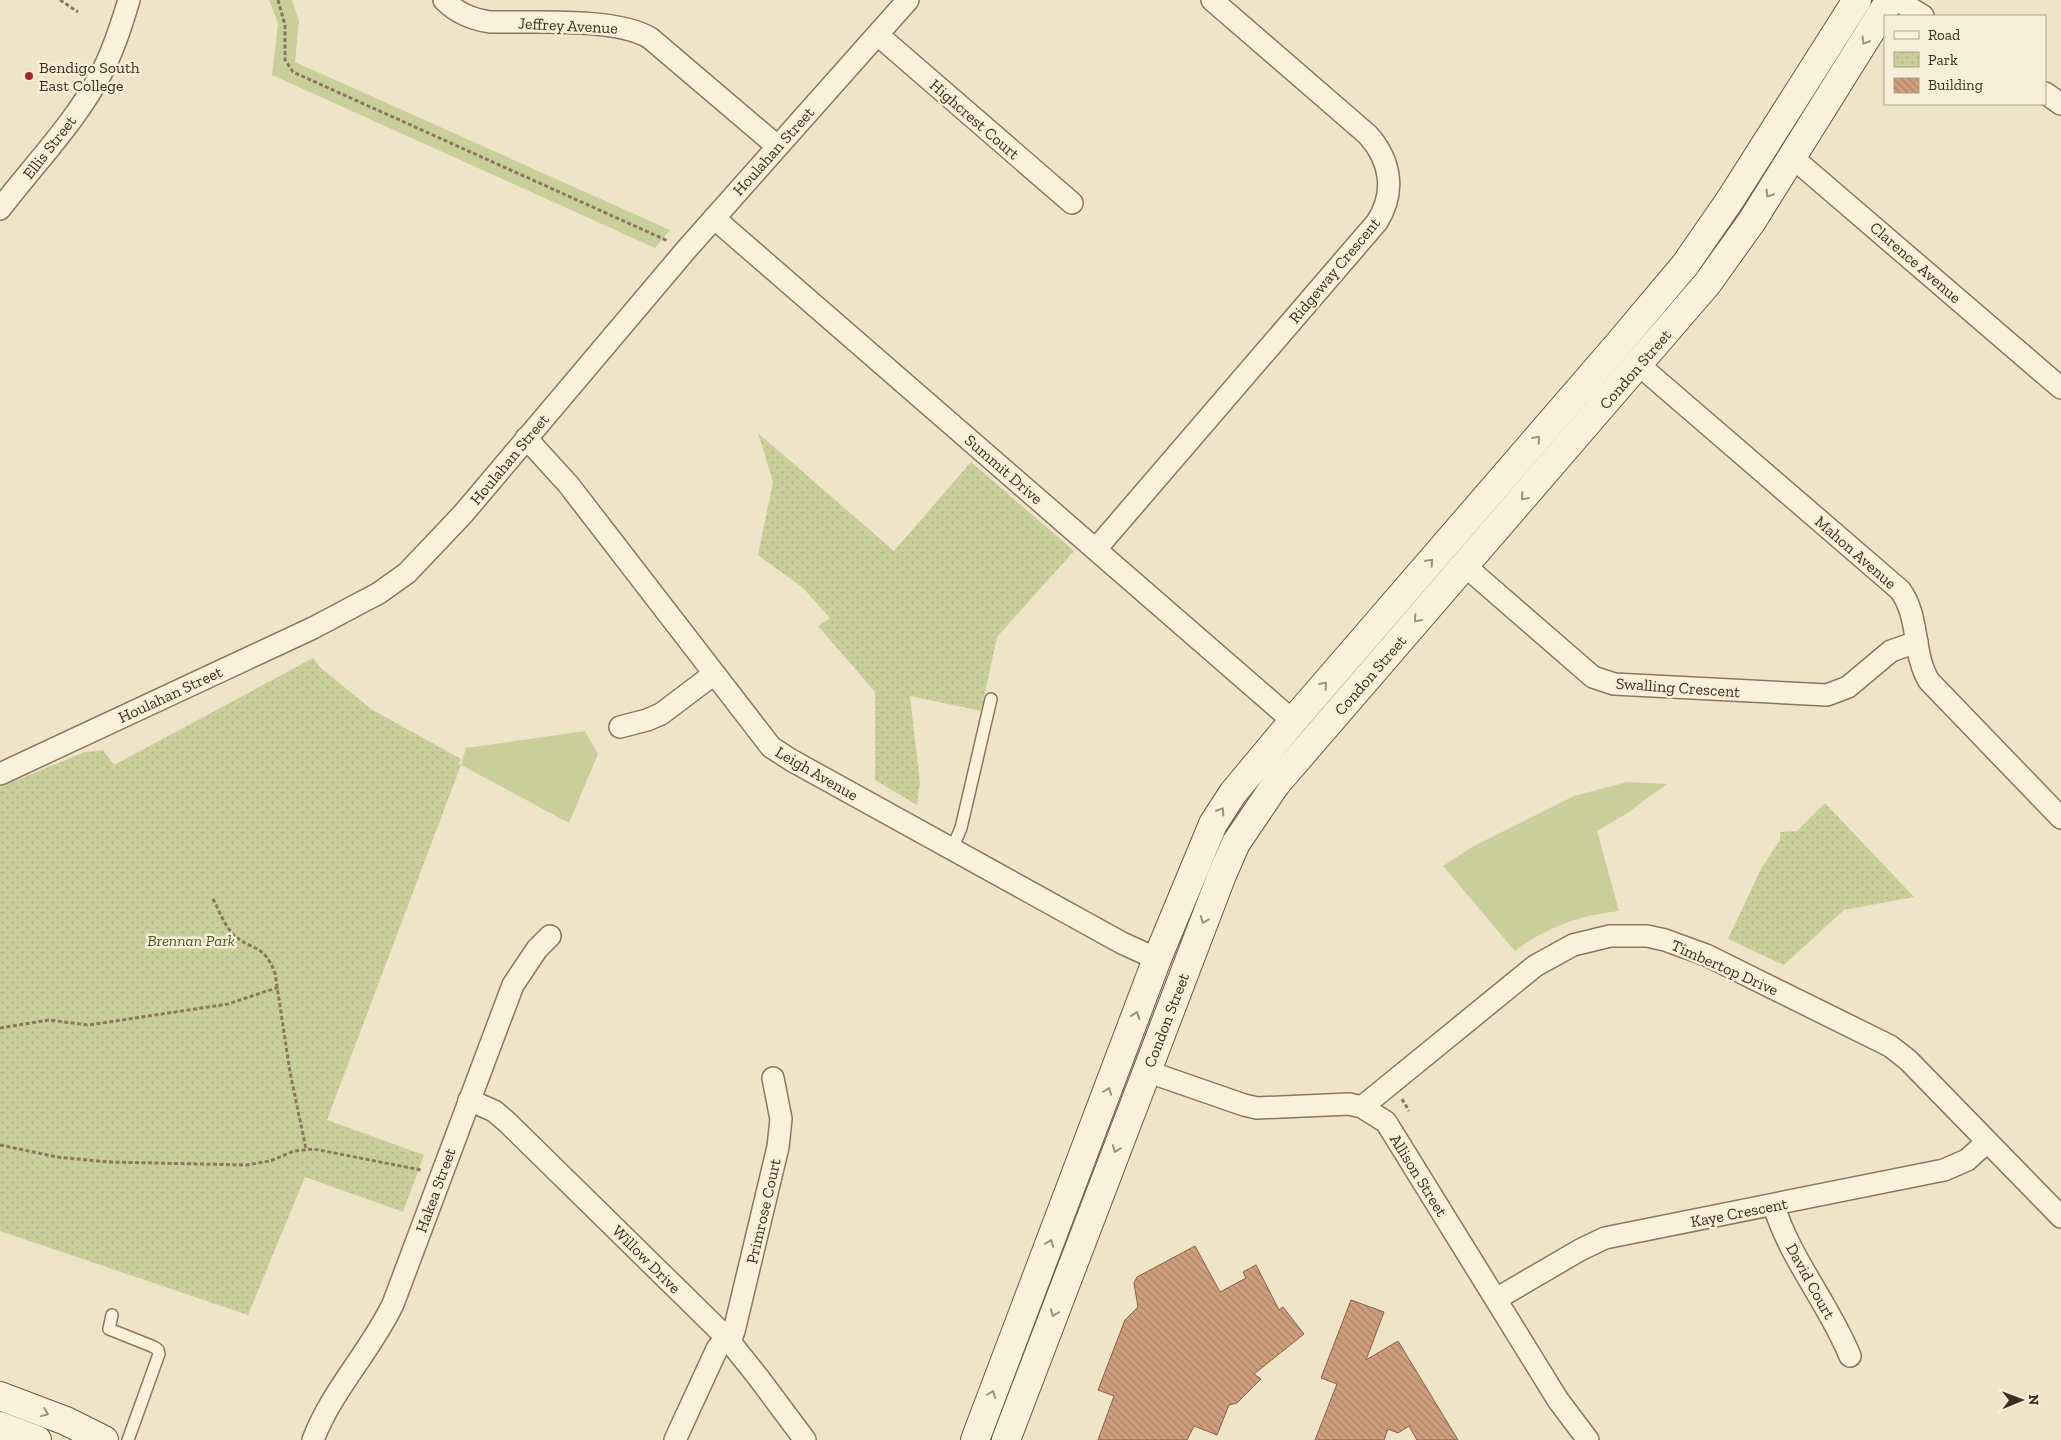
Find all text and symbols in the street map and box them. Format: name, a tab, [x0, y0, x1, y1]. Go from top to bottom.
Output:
street label: Jeffrey Avenue	[518, 13, 618, 38]
legend	[1884, 15, 2046, 105]
text: Road	[1928, 26, 1961, 44]
one-way arrow	[1861, 36, 1871, 45]
text: Park	[1928, 51, 1958, 69]
place label: Bendigo South East College	[39, 58, 140, 95]
marker: Bendigo South East College	[23, 70, 35, 82]
street label: Highcrest Court	[926, 75, 1023, 164]
text: Building	[1928, 76, 1983, 94]
street label: Houlahan Street	[729, 103, 818, 200]
street label: Ellis Street	[19, 112, 80, 183]
one-way arrow	[1766, 188, 1775, 197]
street label: Ridgeway Crescent	[1285, 214, 1384, 327]
street label: Clarence Avenue	[1866, 218, 1965, 307]
street label: Condon Street	[1596, 325, 1675, 413]
street label: Houlahan Street	[466, 410, 553, 509]
street label: Summit Drive	[961, 430, 1046, 508]
one-way arrow	[1531, 436, 1540, 445]
one-way arrow	[1521, 491, 1530, 500]
street label: Mahon Avenue	[1811, 512, 1900, 593]
one-way arrow	[1424, 559, 1433, 568]
one-way arrow	[1414, 614, 1423, 623]
street label: Condon Street	[1331, 631, 1410, 719]
street label: Houlahan Street	[115, 662, 225, 727]
street label: Swalling Crescent	[1615, 674, 1741, 701]
one-way arrow	[1318, 682, 1327, 691]
street label: Leigh Avenue	[772, 742, 861, 805]
one-way arrow	[1215, 807, 1225, 816]
one-way arrow	[1200, 915, 1211, 924]
park label: Brennan Park	[147, 931, 235, 950]
street label: Timbertop Drive	[1668, 935, 1781, 1000]
street label: Condon Street	[1140, 970, 1193, 1070]
one-way arrow	[1130, 1011, 1140, 1020]
one-way arrow	[1102, 1087, 1112, 1096]
street label: Allison Street	[1386, 1131, 1451, 1220]
one-way arrow	[1112, 1144, 1122, 1153]
street label: Hakea Street	[411, 1145, 460, 1235]
street label: Primrose Court	[742, 1157, 785, 1266]
street label: Kaye Crescent	[1689, 1194, 1789, 1231]
street label: Willow Drive	[608, 1221, 685, 1298]
one-way arrow	[1044, 1239, 1054, 1247]
street label: David Court	[1782, 1240, 1839, 1323]
one-way arrow	[1050, 1308, 1060, 1317]
north arrow	[1996, 1375, 2046, 1425]
one-way arrow	[986, 1391, 996, 1399]
text: N	[2025, 1394, 2042, 1406]
one-way arrow	[41, 1407, 49, 1417]

